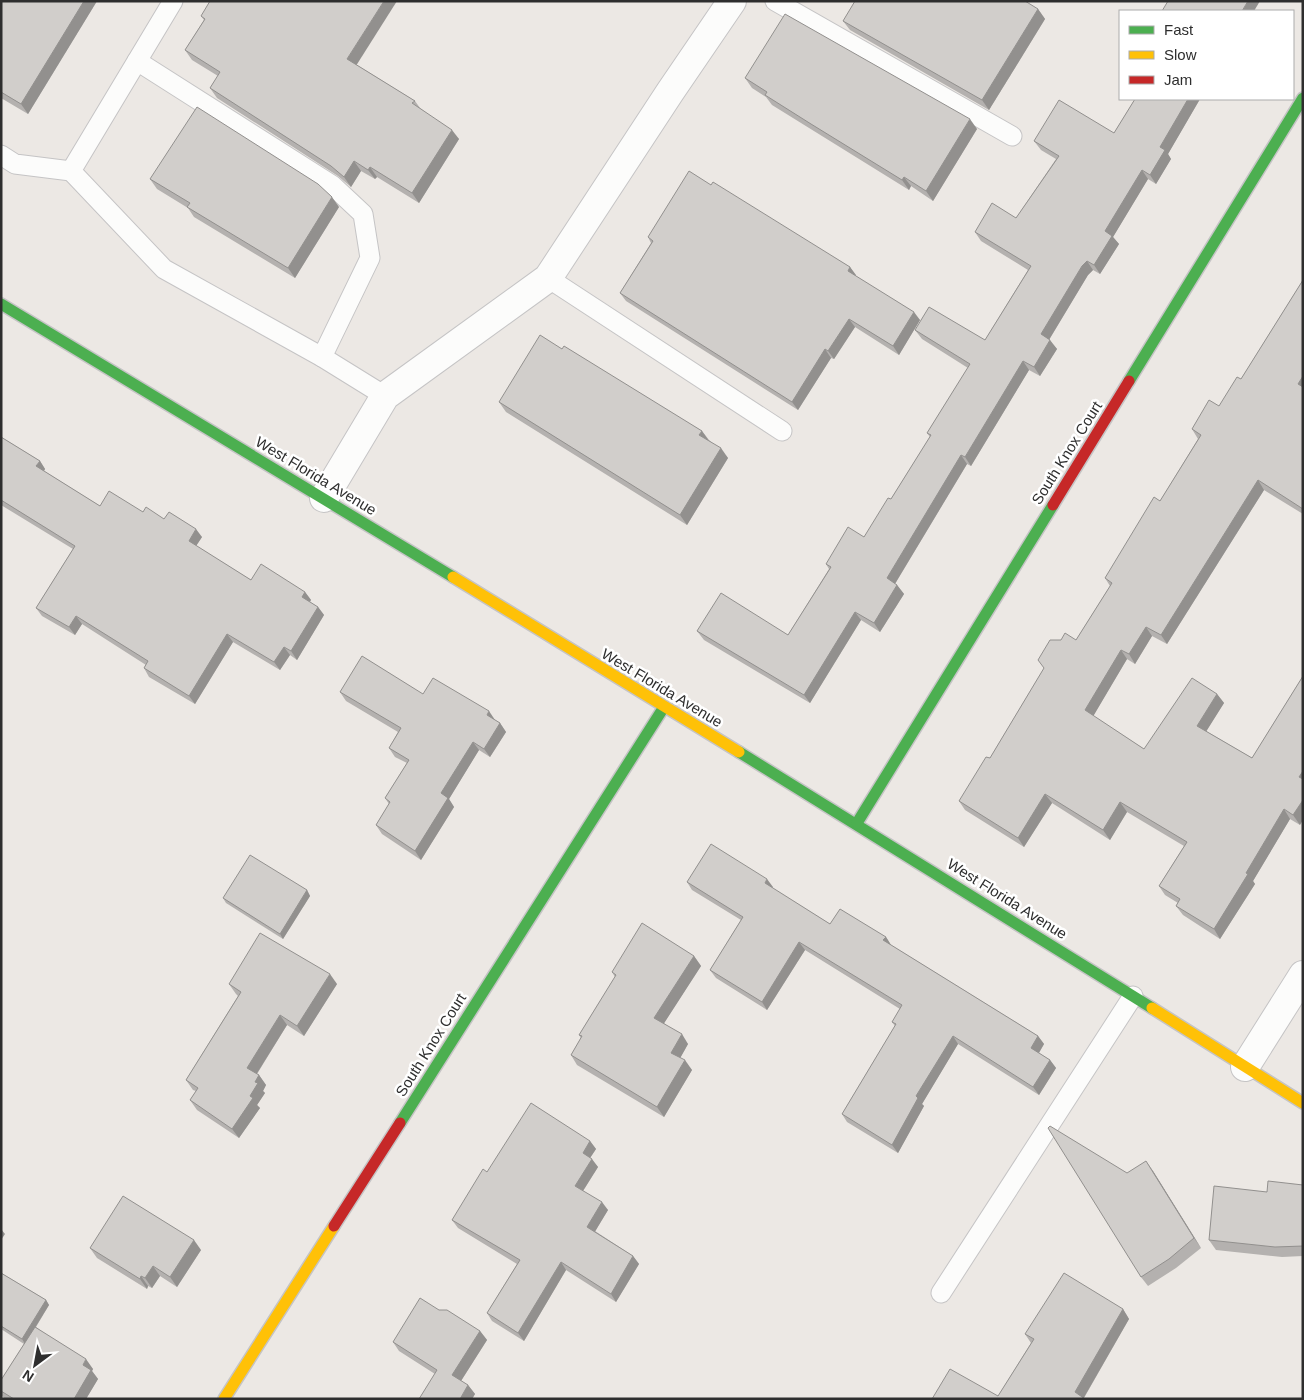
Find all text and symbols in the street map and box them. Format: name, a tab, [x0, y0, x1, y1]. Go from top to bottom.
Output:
legend	[1119, 10, 1294, 100]
text: Fast	[1164, 21, 1194, 38]
text: Slow	[1164, 46, 1197, 63]
text: Jam	[1164, 71, 1192, 88]
street label: South Knox Court	[1028, 397, 1106, 507]
street label: West Florida Avenue	[253, 433, 380, 518]
street label: West Florida Avenue	[599, 645, 726, 730]
street label: West Florida Avenue	[944, 855, 1070, 942]
street label: South Knox Court	[392, 989, 470, 1099]
north arrow	[10, 1340, 60, 1390]
text: N	[20, 1367, 37, 1385]

